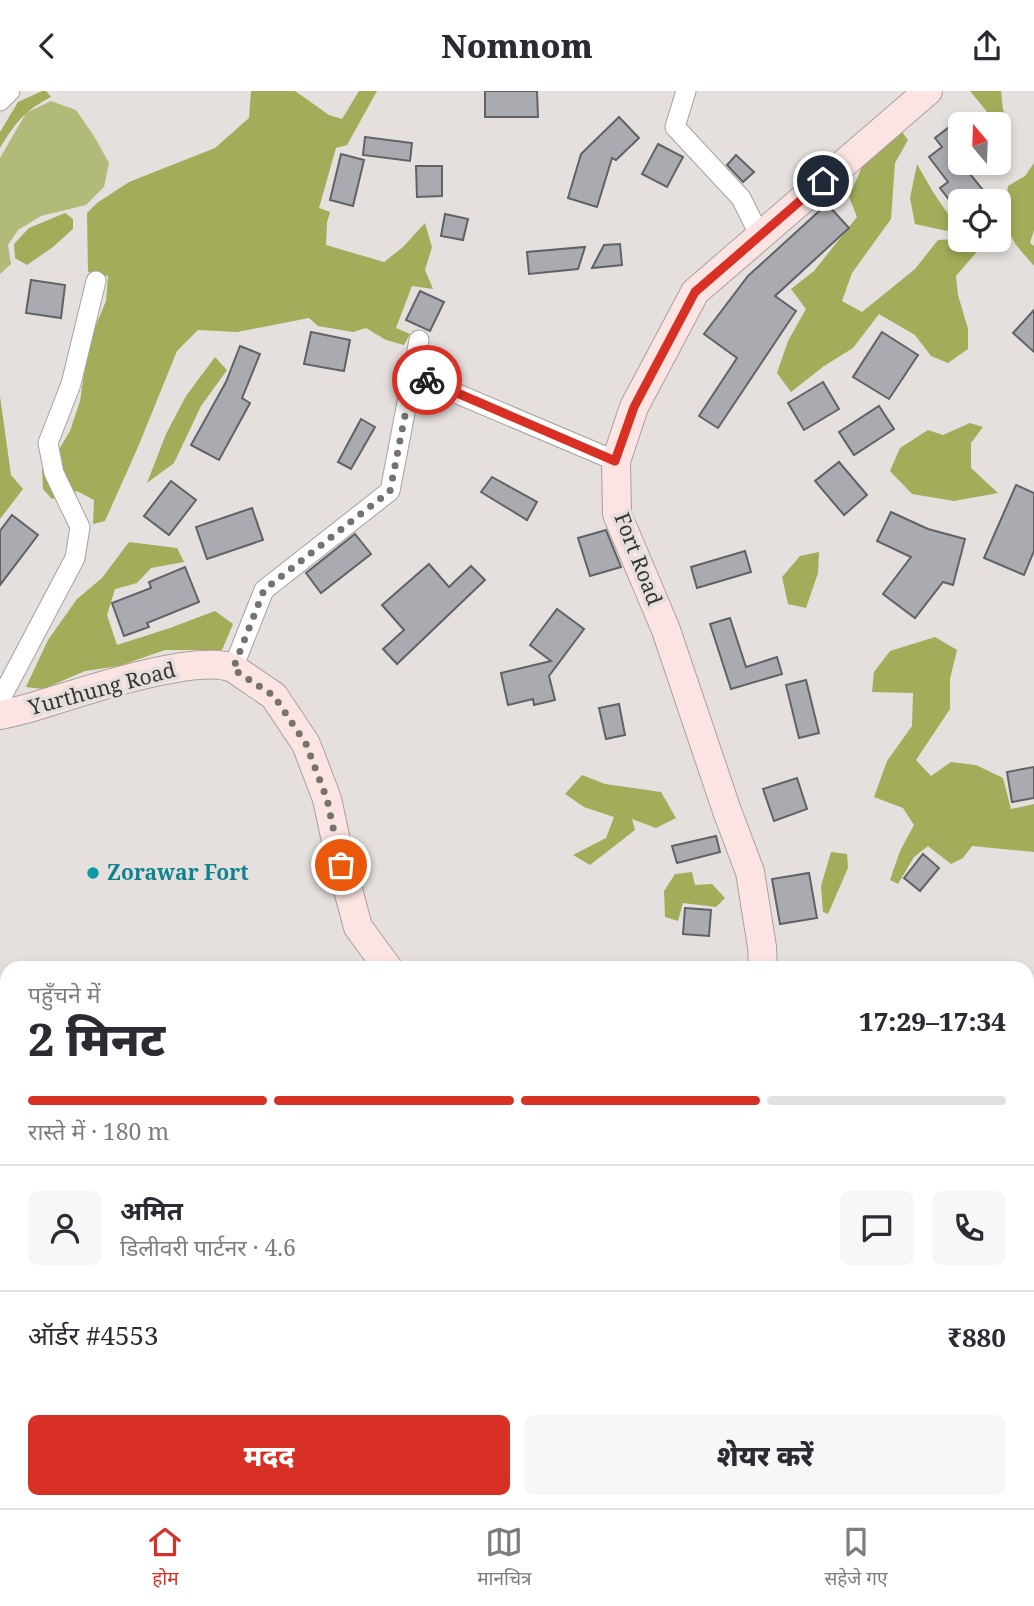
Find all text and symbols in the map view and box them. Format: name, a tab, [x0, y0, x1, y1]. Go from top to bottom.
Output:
text: Nomnom	[441, 24, 593, 67]
icon: back	[28, 27, 66, 65]
icon: share	[968, 27, 1006, 65]
north arrow	[948, 112, 1012, 175]
map controls	[948, 112, 1011, 252]
pin	[793, 151, 853, 211]
icon: home	[804, 162, 842, 200]
button: locate	[948, 189, 1011, 252]
courier	[392, 345, 462, 415]
icon: bike	[408, 361, 446, 399]
street label: Fort Road	[608, 508, 669, 609]
street label: Yurthung Road	[24, 655, 179, 721]
pin	[311, 835, 371, 895]
icon: bag	[322, 846, 360, 884]
place label: Zorawar Fort	[107, 858, 249, 886]
marker: Zorawar Fort	[85, 865, 101, 881]
text: पहुँचने में	[28, 978, 100, 1010]
text: 17:29–17:34	[859, 1003, 1006, 1039]
text: 2 मिनट	[28, 1007, 165, 1069]
text: रास्ते में · 180 m	[28, 1115, 169, 1147]
button: person	[28, 1191, 102, 1265]
button: chat	[840, 1191, 914, 1265]
button: phone	[932, 1191, 1006, 1265]
text: अमित	[120, 1192, 183, 1228]
text: डिलीवरी पार्टनर · 4.6	[120, 1231, 296, 1263]
text: ऑर्डर #4553	[28, 1317, 159, 1353]
text: ₹880	[947, 1319, 1006, 1355]
button: मदद	[28, 1415, 510, 1495]
button: शेयर करें	[524, 1415, 1006, 1495]
tab: होम	[146, 1523, 184, 1593]
tab: मानचित्र	[477, 1523, 532, 1593]
tab: सहेजे गए	[824, 1523, 888, 1593]

